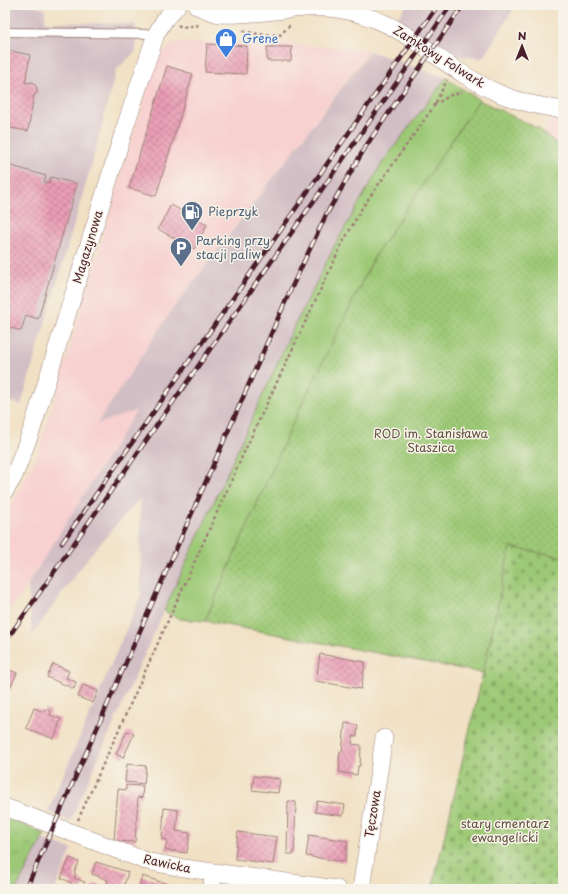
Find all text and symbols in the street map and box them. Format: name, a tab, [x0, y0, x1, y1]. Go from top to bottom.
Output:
street label: Zamkowy Folwark	[390, 21, 489, 92]
shop icon: Grene	[213, 26, 239, 59]
north arrow	[502, 26, 542, 66]
text: N	[518, 27, 527, 44]
place label: Grene	[242, 29, 279, 47]
fuel station icon: Pieprzyk	[179, 199, 205, 232]
place label: Pieprzyk	[208, 202, 259, 220]
street label: Magazynowa	[67, 207, 107, 286]
place label: Parking przy stacji paliw	[196, 231, 270, 263]
parking icon: Parking przy stacji paliw	[168, 235, 194, 268]
park label: ROD im. Stanisława Staszica	[374, 424, 489, 456]
street label: Tęczowa	[359, 788, 385, 839]
park label: stary cmentarz ewangelicki	[461, 814, 549, 846]
street label: Rawicka	[142, 849, 193, 877]

